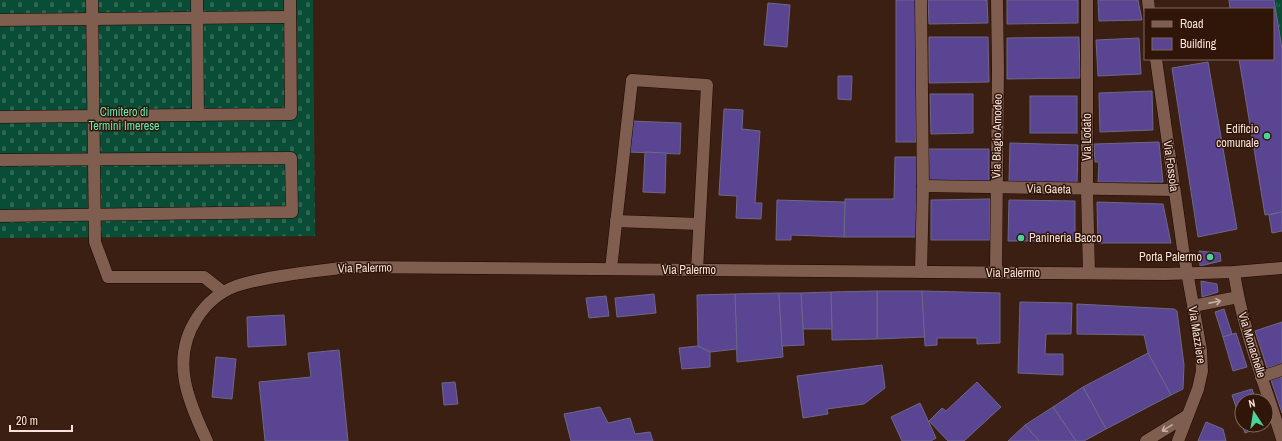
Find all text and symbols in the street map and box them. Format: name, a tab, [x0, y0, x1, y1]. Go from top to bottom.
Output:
legend	[1144, 8, 1274, 60]
text: Road	[1180, 16, 1204, 32]
text: Building	[1180, 36, 1217, 52]
street label: Via Biagio Amodeo	[988, 94, 1006, 178]
park label: Cimitero di Termini Imerese	[88, 104, 160, 134]
street label: Via Lodato	[1079, 113, 1095, 161]
place label: Edificio comunale	[1216, 121, 1259, 151]
marker: Edificio comunale	[1262, 131, 1272, 141]
street label: Via Fossola	[1160, 139, 1183, 193]
street label: Via Gaeta	[1027, 181, 1072, 197]
place label: Panineria Bacco	[1029, 230, 1102, 246]
marker: Panineria Bacco	[1016, 233, 1026, 243]
place label: Porta Palermo	[1139, 249, 1202, 265]
marker: Porta Palermo	[1205, 252, 1215, 262]
street label: Via Palermo	[338, 260, 392, 276]
street label: Via Palermo	[662, 262, 716, 278]
street label: Via Palermo	[986, 265, 1040, 281]
one-way arrow	[1208, 297, 1221, 305]
street label: Via Mazziere	[1185, 305, 1209, 365]
street label: Via Monachelle	[1234, 310, 1270, 380]
north arrow	[1234, 393, 1274, 433]
text: N	[1247, 396, 1257, 411]
scale bar	[10, 407, 72, 433]
text: 20 m	[16, 413, 38, 429]
one-way arrow	[1162, 424, 1173, 432]

